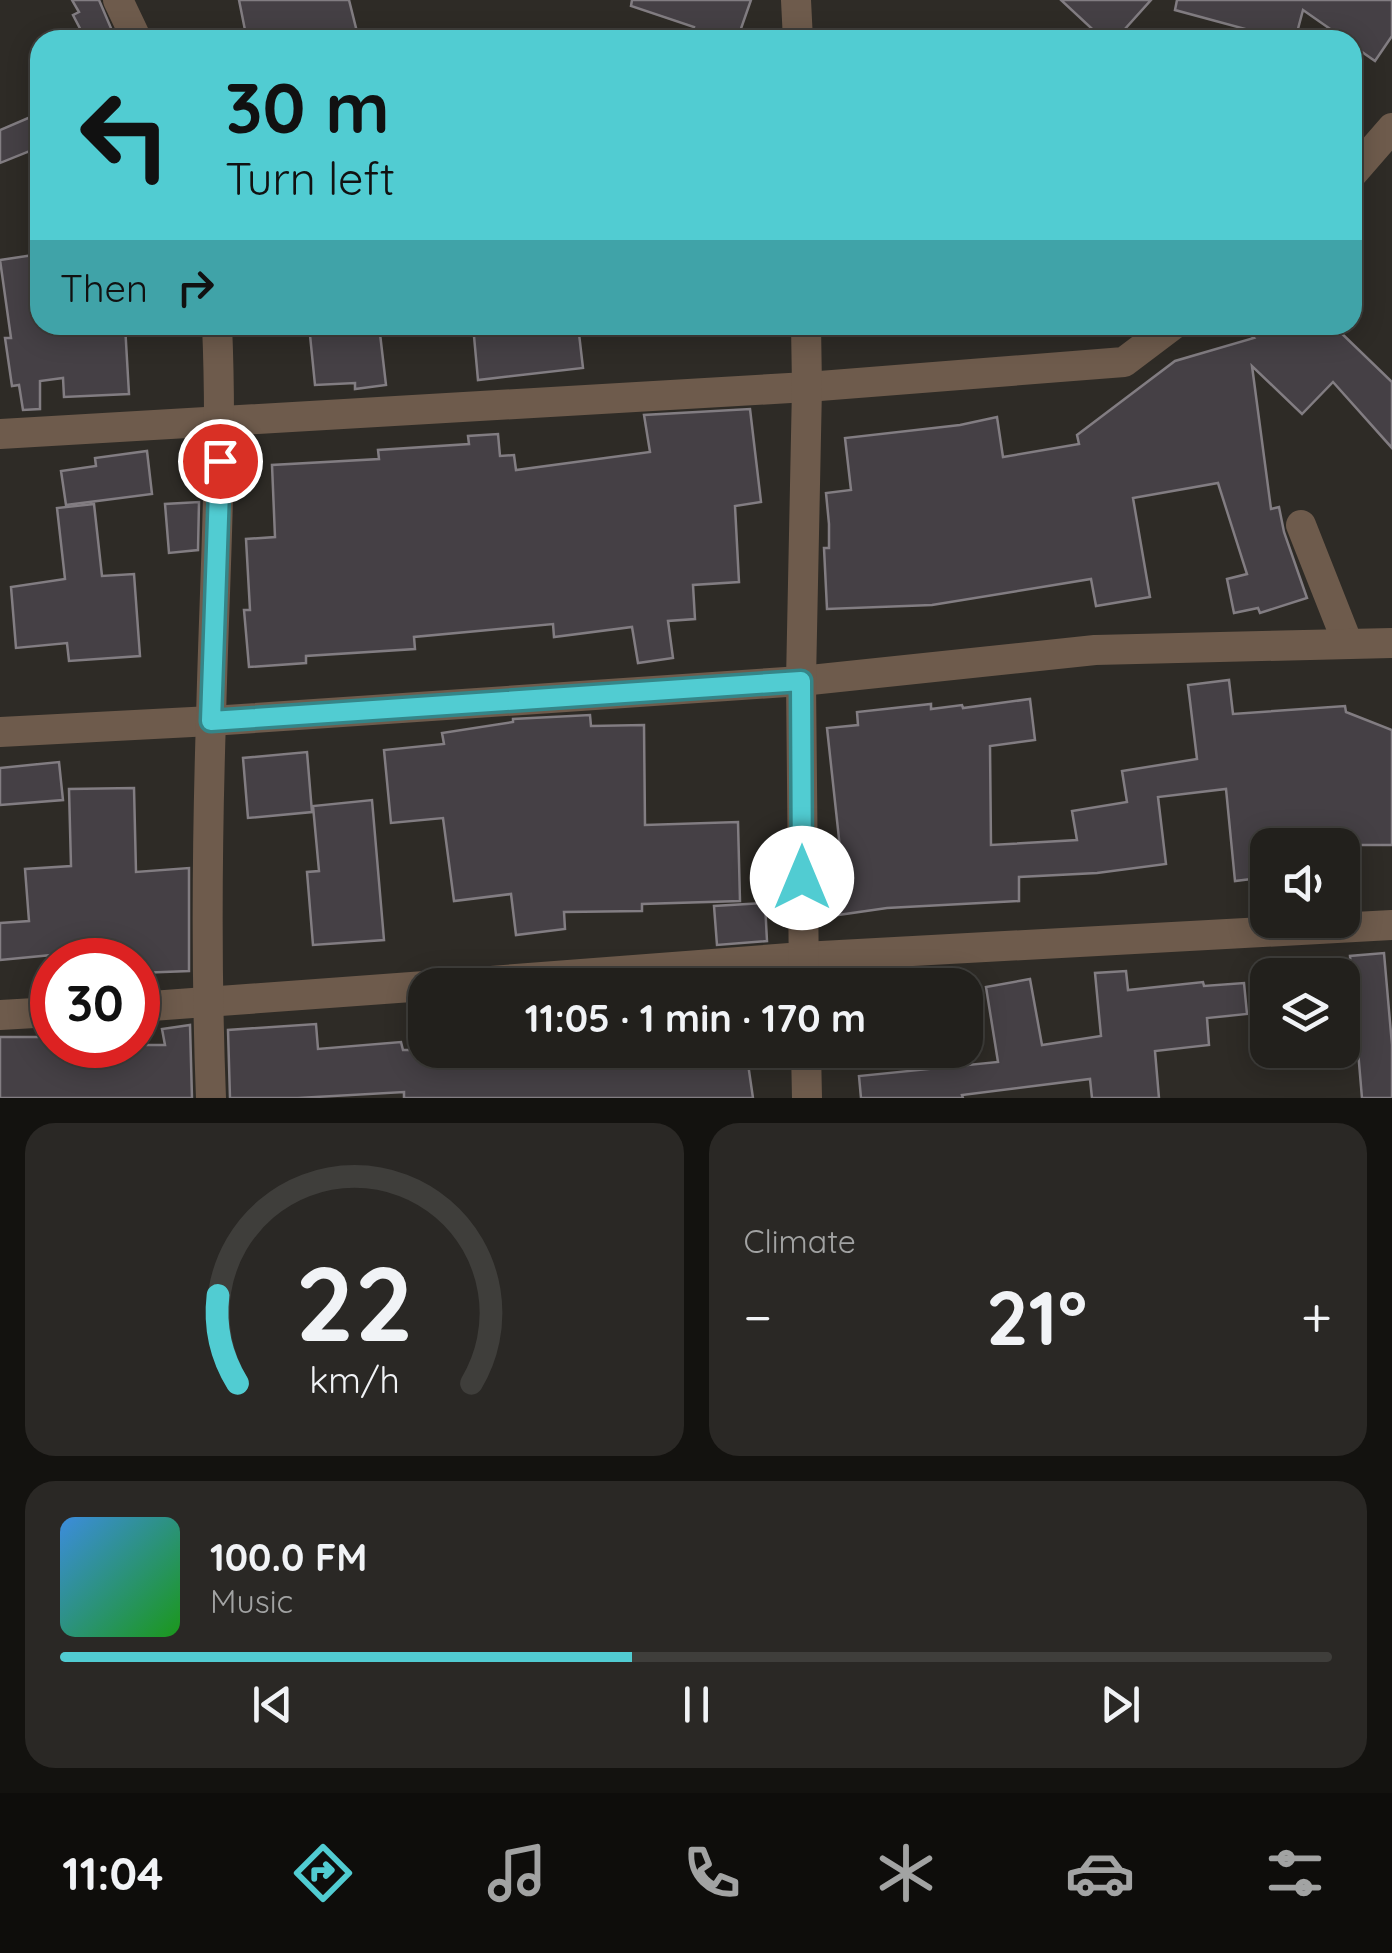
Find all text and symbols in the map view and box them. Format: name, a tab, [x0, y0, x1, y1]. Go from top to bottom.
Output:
text: 30 m	[225, 63, 390, 151]
icon: left	[60, 70, 190, 200]
text: Turn left	[225, 150, 395, 206]
icon: right	[168, 260, 223, 315]
text: Then	[60, 264, 148, 312]
pin	[178, 419, 263, 504]
icon: arrive	[193, 434, 248, 489]
position arrow	[750, 826, 854, 930]
map controls	[1250, 828, 1360, 1068]
button: sound	[1250, 828, 1360, 938]
speed limit sign: 30	[30, 938, 160, 1068]
button: layers	[1250, 958, 1360, 1068]
text: 11:05 · 1 min · 170 m	[525, 994, 866, 1042]
text: Climate	[744, 1221, 856, 1261]
text: 22	[295, 1237, 413, 1367]
text: 21°	[986, 1270, 1087, 1364]
text: −	[744, 1282, 772, 1351]
text: +	[1301, 1282, 1332, 1351]
text: km/h	[309, 1357, 400, 1402]
text: 100.0 FM	[210, 1533, 367, 1581]
text: Music	[210, 1581, 293, 1621]
icon: previous	[245, 1677, 300, 1732]
icon: pause	[669, 1677, 724, 1732]
icon: next	[1093, 1677, 1148, 1732]
icon: directions	[288, 1838, 358, 1908]
icon: music	[482, 1838, 552, 1908]
icon: phone	[677, 1838, 747, 1908]
icon: climate	[871, 1838, 941, 1908]
icon: car	[1065, 1838, 1135, 1908]
icon: filters	[1260, 1838, 1330, 1908]
text: 11:04	[62, 1845, 164, 1901]

